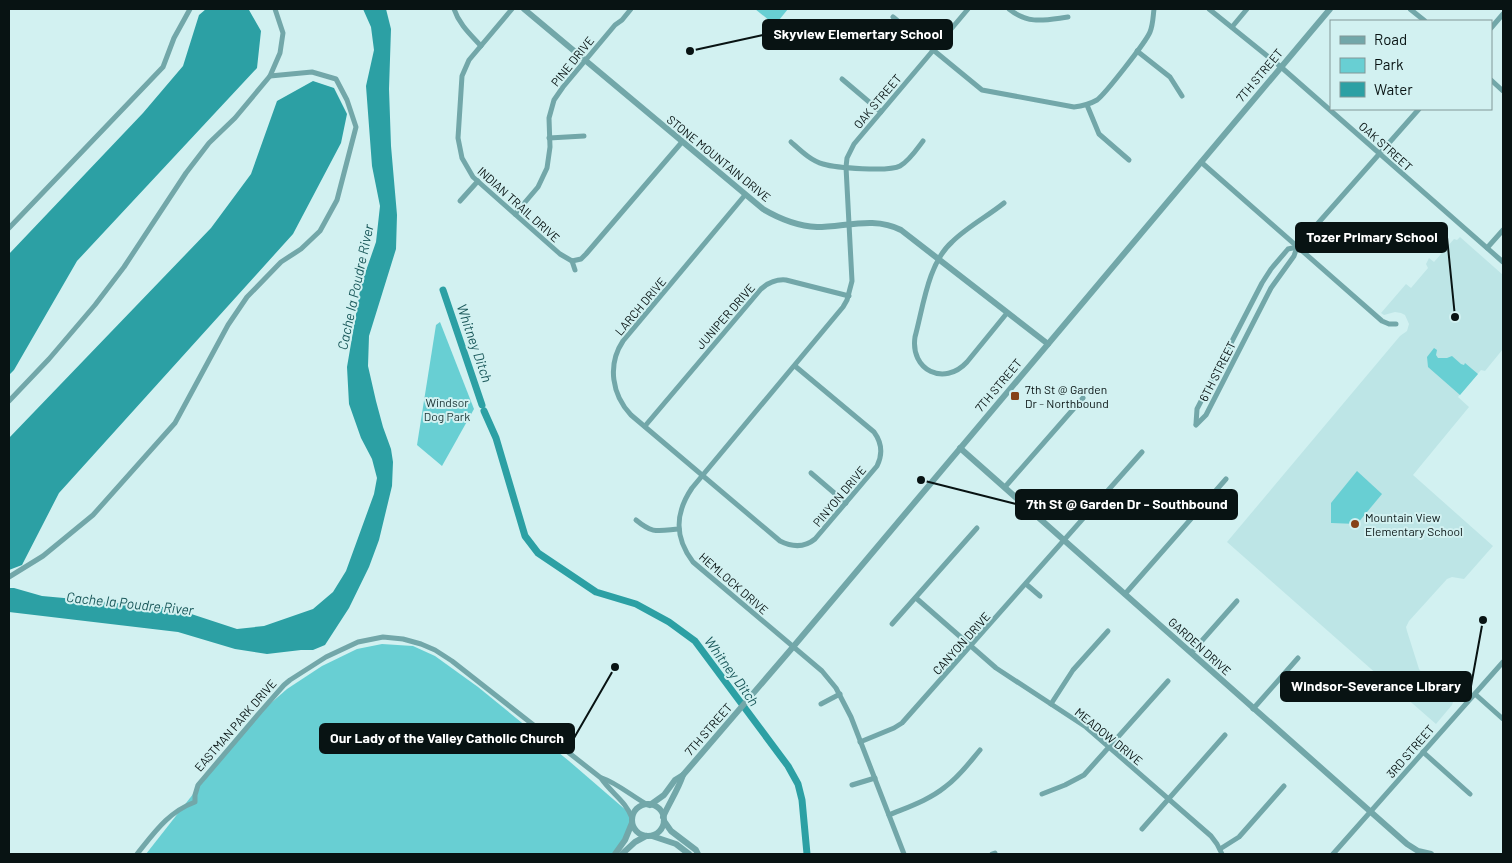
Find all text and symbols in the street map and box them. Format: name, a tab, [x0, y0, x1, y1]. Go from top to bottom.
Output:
callout: Skyview Elemertary School	[763, 20, 952, 49]
legend	[1330, 20, 1492, 110]
text: Skyview Elemertary School	[773, 25, 943, 42]
text: Road	[1374, 30, 1407, 48]
street label: PINE DRIVE	[548, 33, 596, 89]
street label: 7TH STREET	[1233, 45, 1285, 104]
text: Park	[1374, 55, 1404, 73]
street label: OAK STREET	[850, 71, 904, 131]
text: Water	[1374, 80, 1413, 98]
street label: STONE MOUNTAIN DRIVE	[664, 112, 774, 204]
street label: OAK STREET	[1357, 118, 1416, 174]
street label: INDIAN TRAIL DRIVE	[475, 163, 563, 245]
water label: Cache la Poudre River	[333, 222, 377, 351]
callout: Tozer Primary School	[1296, 223, 1447, 252]
text: Tozer Primary School	[1306, 228, 1438, 245]
street label: LARCH DRIVE	[612, 274, 668, 338]
street label: JUNIPER DRIVE	[693, 280, 757, 352]
water label: Whitney Ditch	[454, 302, 496, 384]
street label: 6TH STREET	[1196, 338, 1238, 403]
street label: 7TH STREET	[972, 355, 1024, 414]
place label: 7th St @ Garden Dr - Northbound	[1025, 382, 1109, 410]
marker: 7th St @ Garden Dr - Northbound	[1009, 390, 1021, 402]
park label: Windsor Dog Park	[424, 395, 470, 423]
street label: PINYON DRIVE	[810, 463, 868, 529]
callout: 7th St @ Garden Dr - Southbound	[1016, 490, 1237, 519]
text: 7th St @ Garden Dr - Southbound	[1026, 495, 1228, 512]
place label: Mountain View Elementary School	[1365, 510, 1463, 538]
marker: Mountain View Elementary School	[1349, 518, 1361, 530]
street label: HEMLOCK DRIVE	[697, 549, 771, 617]
water label: Cache la Poudre River	[66, 588, 196, 618]
street label: CANYON DRIVE	[929, 609, 993, 677]
street label: GARDEN DRIVE	[1166, 614, 1234, 678]
water label: Whitney Ditch	[701, 633, 763, 709]
callout: Windsor-Severance Library	[1281, 672, 1471, 701]
street label: EASTMAN PARK DRIVE	[191, 676, 279, 774]
text: Windsor-Severance Library	[1291, 677, 1461, 694]
street label: 7TH STREET	[681, 700, 735, 758]
street label: MEADOW DRIVE	[1072, 704, 1146, 768]
street label: 3RD STREET	[1383, 722, 1437, 780]
callout: Our Lady of the Valley Catholic Church	[320, 724, 574, 753]
text: Our Lady of the Valley Catholic Church	[330, 729, 564, 746]

